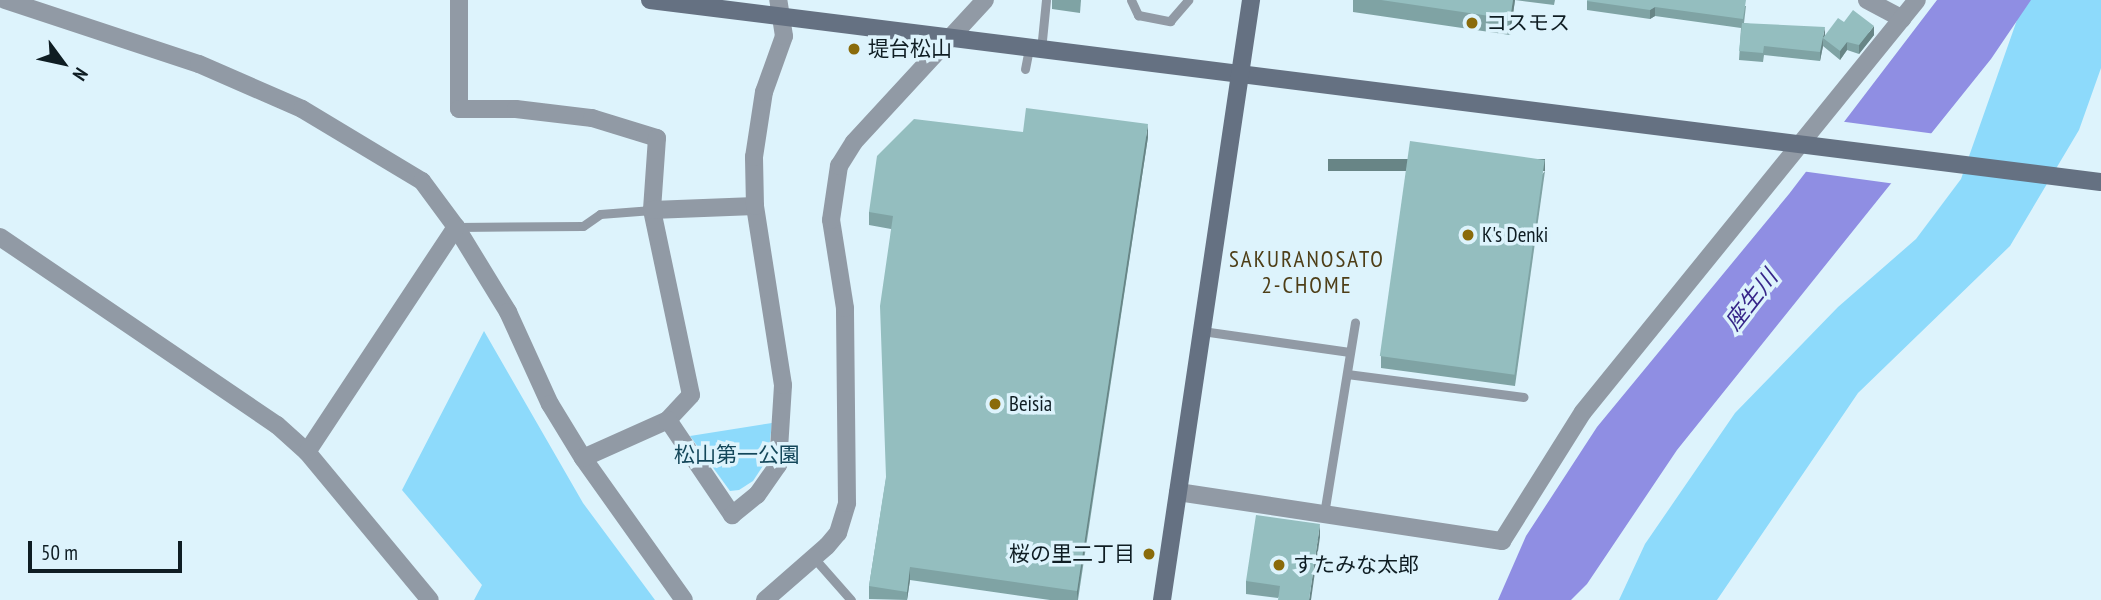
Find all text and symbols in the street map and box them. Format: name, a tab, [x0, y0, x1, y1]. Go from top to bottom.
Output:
place label: コスモス	[1486, 10, 1570, 36]
marker: コスモス	[1464, 15, 1480, 31]
north arrow	[28, 28, 98, 98]
place label: 堤台松山	[868, 36, 952, 62]
marker: 堤台松山	[846, 41, 862, 57]
text: N	[68, 64, 93, 85]
place label: K's Denki	[1482, 222, 1548, 248]
marker: K's Denki	[1460, 227, 1476, 243]
district label: SAKURANOSATO 2-CHOME	[1231, 245, 1383, 299]
water label: 座生川	[1719, 264, 1783, 336]
place label: Beisia	[1009, 391, 1052, 417]
marker: Beisia	[987, 396, 1003, 412]
park label: 松山第一公園	[674, 442, 800, 468]
scale bar	[32, 526, 186, 570]
text: 50 m	[41, 539, 78, 566]
place label: 桜の里二丁目	[1009, 541, 1135, 567]
marker: 桜の里二丁目	[1141, 546, 1157, 562]
place label: すたみな太郎	[1293, 552, 1419, 578]
marker: すたみな太郎	[1271, 557, 1287, 573]

